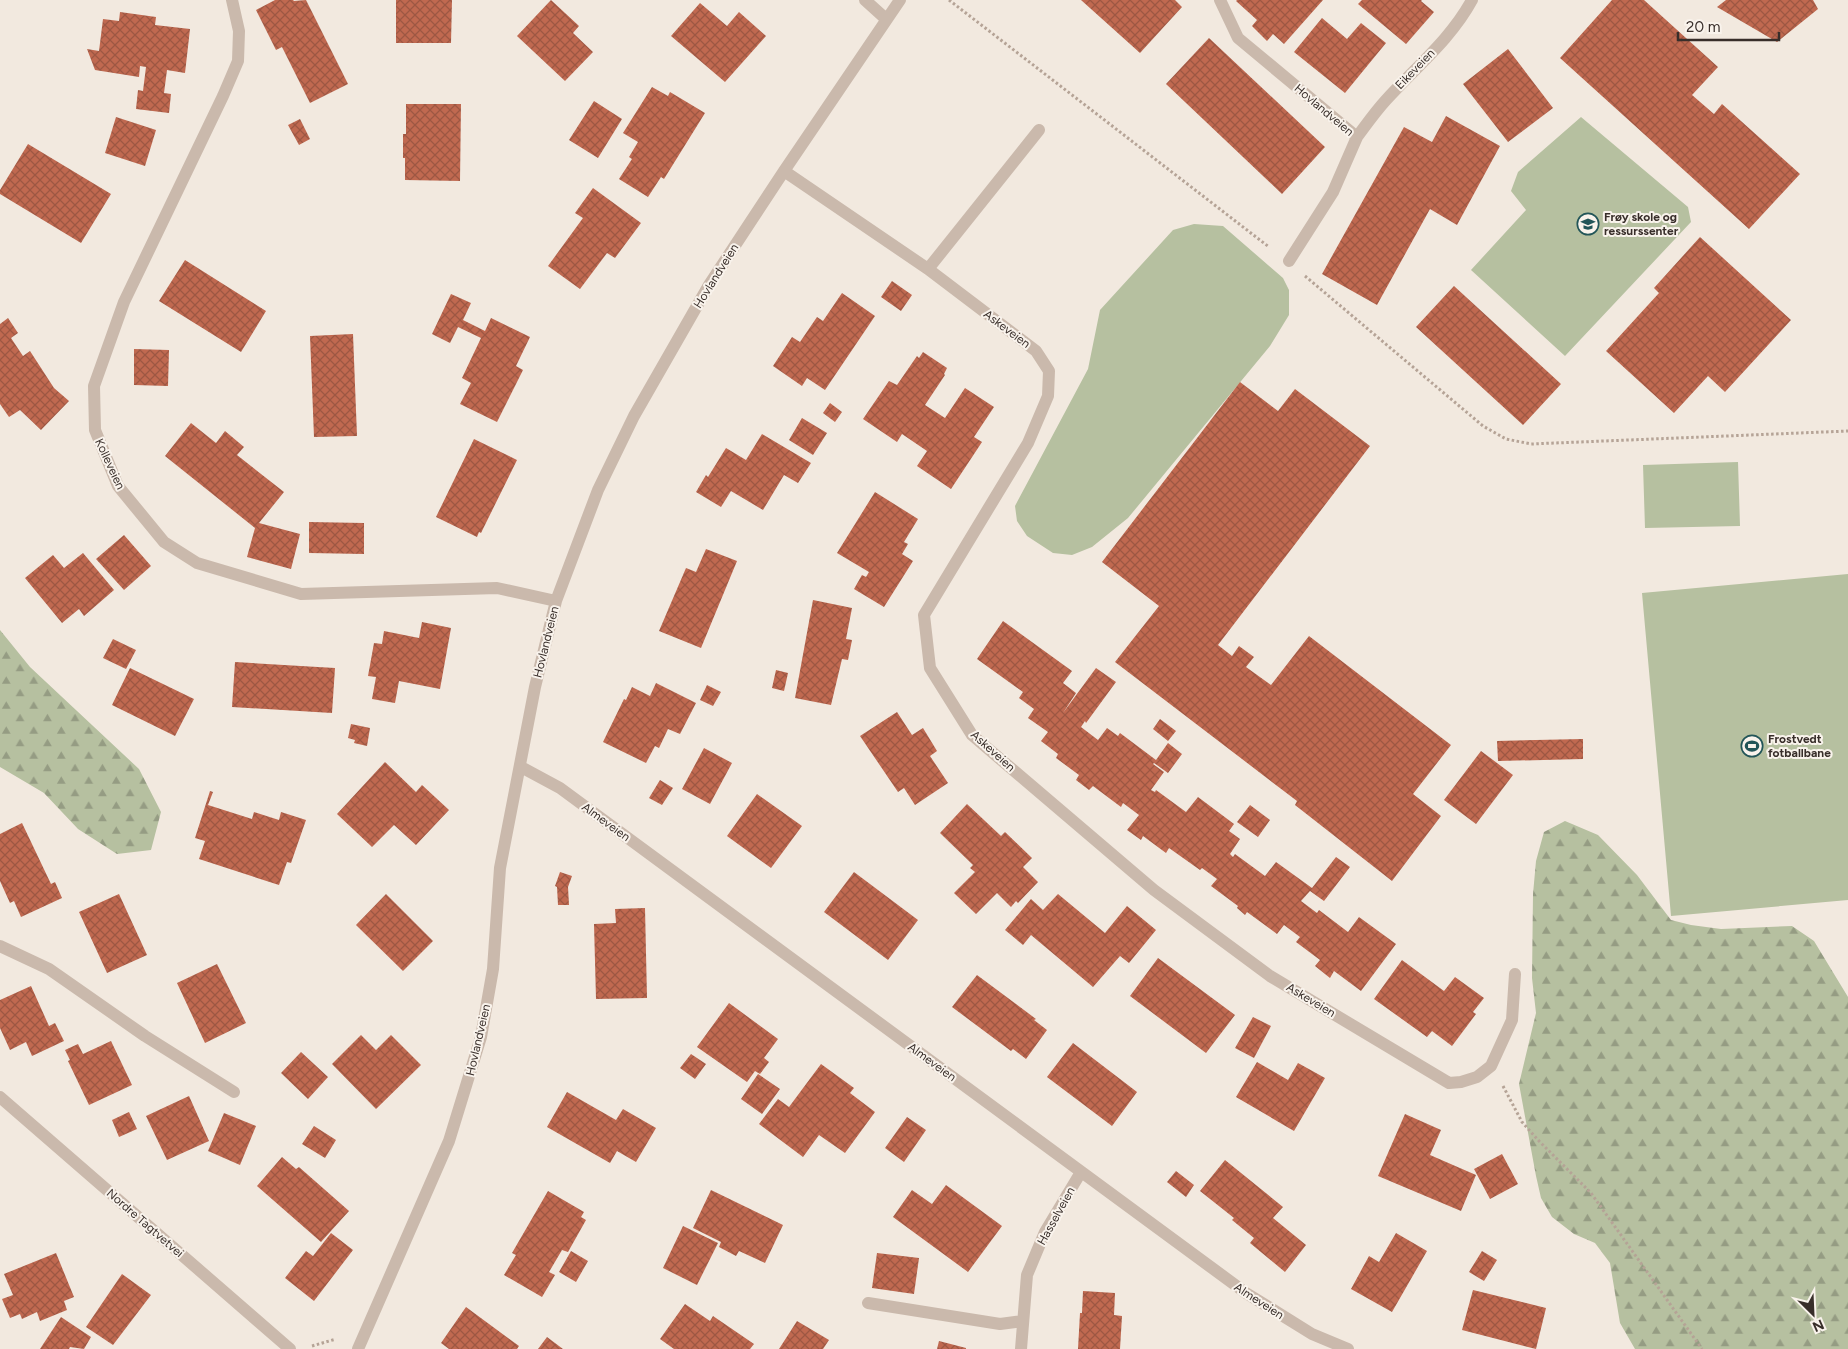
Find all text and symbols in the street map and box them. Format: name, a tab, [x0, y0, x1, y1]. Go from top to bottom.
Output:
scale bar	[1678, 10, 1779, 42]
text: 20 m	[1686, 18, 1720, 36]
street label: Eikeveien	[1392, 46, 1438, 92]
street label: Hovlandveien	[1291, 81, 1357, 139]
place label: Frøy skole og ressurssenter	[1604, 210, 1679, 238]
school or university icon: Frøy skole og ressurssenter	[1576, 212, 1600, 236]
street label: Hovlandveien	[691, 241, 741, 311]
street label: Askeveien	[981, 307, 1033, 351]
street label: Kolleveien	[92, 436, 128, 492]
street label: Hovlandveien	[530, 604, 562, 679]
street label: Askeveien	[968, 728, 1018, 775]
place label: Frostvedt fotballbane	[1768, 732, 1831, 760]
sports icon: Frostvedt fotballbane	[1740, 734, 1764, 758]
street label: Almeveien	[579, 800, 633, 844]
street label: Askeveien	[1284, 980, 1338, 1020]
street label: Hovlandveien	[463, 1002, 493, 1077]
street label: Almeveien	[905, 1040, 959, 1084]
street label: Hasselveien	[1034, 1184, 1078, 1247]
street label: Nordre Tagtvetvei	[104, 1186, 186, 1260]
street label: Almeveien	[1232, 1280, 1287, 1322]
north arrow	[1788, 1289, 1838, 1339]
text: N	[1810, 1315, 1826, 1335]

